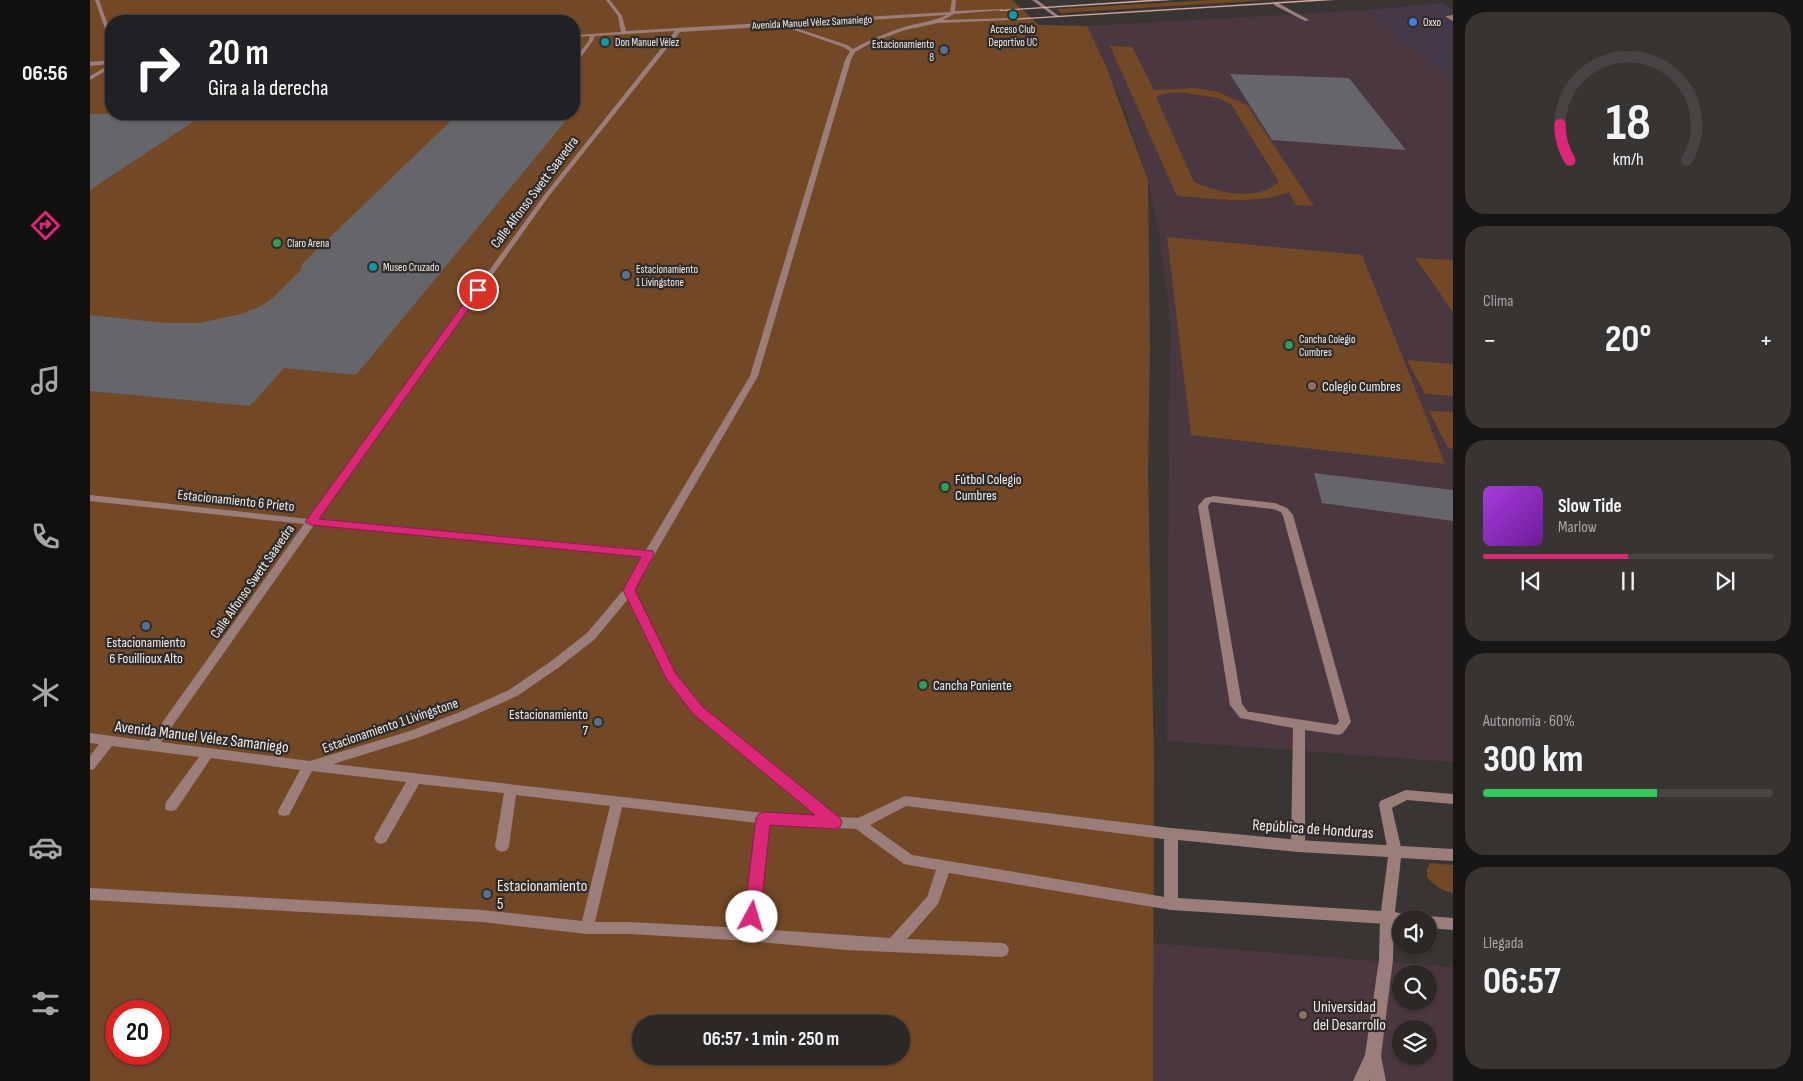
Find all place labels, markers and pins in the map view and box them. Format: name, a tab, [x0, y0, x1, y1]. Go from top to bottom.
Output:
marker: Acceso Club Deportivo UC	[1007, 9, 1019, 21]
marker: Oxxo	[1407, 16, 1419, 28]
place label: Oxxo	[1423, 16, 1441, 29]
place label: Acceso Club Deportivo UC	[989, 23, 1037, 49]
marker: Don Manuel Vélez	[599, 36, 611, 48]
place label: Don Manuel Vélez	[615, 36, 679, 49]
place label: Estacionamiento 8	[872, 38, 934, 64]
marker: Estacionamiento 8	[938, 44, 950, 56]
marker: Claro Arena	[271, 237, 283, 249]
place label: Claro Arena	[287, 237, 329, 250]
marker: Museo Cruzado	[367, 261, 379, 273]
place label: Museo Cruzado	[383, 261, 440, 274]
place label: Estacionamiento 1 Livingstone	[636, 263, 699, 289]
pin	[457, 269, 499, 311]
marker: Estacionamiento 1 Livingstone	[620, 269, 632, 281]
place label: Cancha Colegio Cumbres	[1299, 333, 1356, 359]
marker: Cancha Colegio Cumbres	[1283, 339, 1295, 351]
place label: Colegio Cumbres	[1322, 378, 1401, 395]
marker: Colegio Cumbres	[1306, 380, 1318, 392]
place label: Fútbol Colegio Cumbres	[955, 471, 1022, 504]
marker: Fútbol Colegio Cumbres	[939, 481, 951, 493]
marker: Estacionamiento 6 Fouillioux Alto	[140, 620, 152, 632]
place label: Estacionamiento 6 Fouillioux Alto	[106, 634, 186, 667]
place label: Cancha Poniente	[933, 677, 1012, 694]
marker: Cancha Poniente	[917, 679, 929, 691]
place label: Estacionamiento 7	[509, 706, 588, 739]
marker: Estacionamiento 7	[592, 716, 604, 728]
place label: Estacionamiento 5	[497, 877, 587, 914]
marker: Estacionamiento 5	[481, 888, 493, 900]
place label: Universidad del Desarrollo	[1313, 998, 1386, 1035]
marker: Universidad del Desarrollo	[1297, 1009, 1309, 1021]

